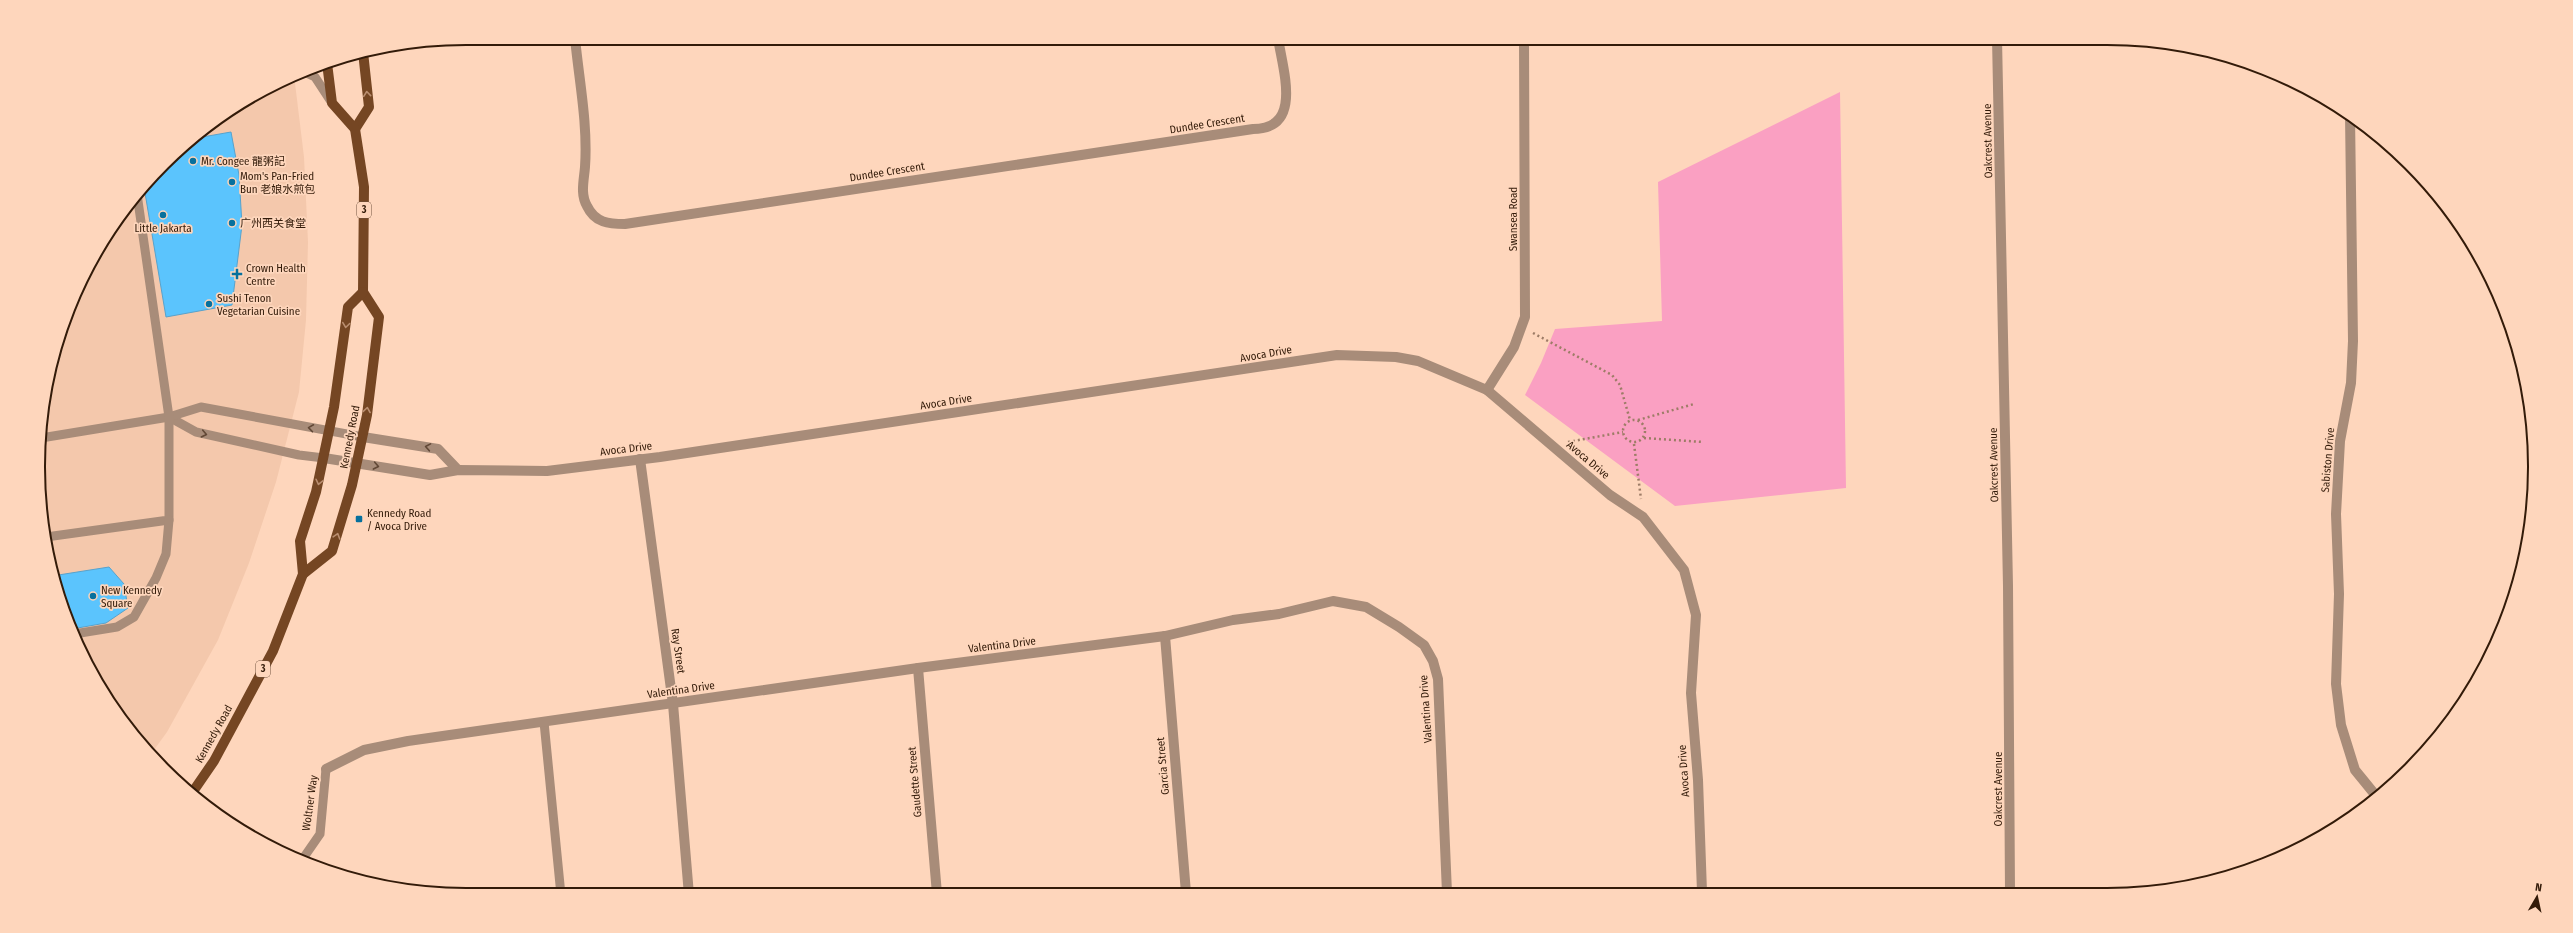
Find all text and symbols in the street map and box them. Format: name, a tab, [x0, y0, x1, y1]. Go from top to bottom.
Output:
one-way arrow	[363, 91, 372, 97]
street label: Oakcrest Avenue	[1981, 103, 1995, 179]
street label: Dundee Crescent	[1169, 112, 1246, 136]
place label: Mr. Congee 龍粥記	[201, 155, 285, 168]
marker: Mr. Congee 龍粥記	[188, 156, 198, 166]
street label: Dundee Crescent	[849, 160, 926, 184]
place label: Mom's Pan-Fried Bun 老娘水煎包	[240, 170, 315, 196]
marker: Mom's Pan-Fried Bun 老娘水煎包	[227, 177, 237, 187]
street label: Swansea Road	[1507, 187, 1520, 251]
road number: 3	[357, 202, 371, 218]
marker: Little Jakarta	[158, 210, 168, 220]
place label: 广州西关食堂	[240, 217, 306, 230]
marker: 广州西关食堂	[227, 218, 237, 228]
place label: Little Jakarta	[134, 222, 192, 235]
place label: Crown Health Centre	[246, 262, 306, 288]
marker: Crown Health Centre	[231, 268, 243, 280]
place label: Sushi Tenon Vegetarian Cuisine	[217, 292, 300, 318]
marker: Sushi Tenon Vegetarian Cuisine	[204, 299, 214, 309]
one-way arrow	[341, 322, 350, 328]
street label: Avoca Drive	[1239, 343, 1293, 365]
street label: Avoca Drive	[919, 391, 973, 413]
street label: Kennedy Road	[337, 404, 363, 470]
one-way arrow	[363, 407, 371, 413]
one-way arrow	[308, 424, 314, 433]
street label: Oakcrest Avenue	[1987, 427, 2001, 503]
street label: Sabiston Drive	[2319, 427, 2337, 493]
one-way arrow	[201, 430, 207, 438]
street label: Avoca Drive	[1564, 438, 1612, 482]
street label: Avoca Drive	[599, 439, 653, 459]
one-way arrow	[425, 443, 431, 452]
one-way arrow	[373, 461, 379, 470]
one-way arrow	[315, 479, 323, 485]
place label: Kennedy Road / Avoca Drive	[367, 507, 431, 533]
marker: Kennedy Road / Avoca Drive	[354, 514, 364, 524]
one-way arrow	[332, 533, 341, 540]
place label: New Kennedy Square	[101, 584, 162, 610]
marker: New Kennedy Square	[88, 591, 98, 601]
street label: Ray Street	[668, 627, 688, 675]
street label: Valentina Drive	[967, 634, 1037, 656]
road number: 3	[256, 661, 270, 677]
street label: Valentina Drive	[1417, 675, 1435, 743]
street label: Valentina Drive	[646, 679, 716, 701]
street label: Kennedy Road	[193, 703, 235, 765]
street label: Garcia Street	[1154, 736, 1172, 795]
street label: Avoca Drive	[1676, 744, 1692, 798]
street label: Gaudette Street	[905, 746, 925, 818]
street label: Oakcrest Avenue	[1992, 752, 2005, 826]
street label: Woltner Way	[300, 774, 320, 832]
north arrow	[2517, 877, 2557, 917]
text: N	[2534, 881, 2543, 895]

